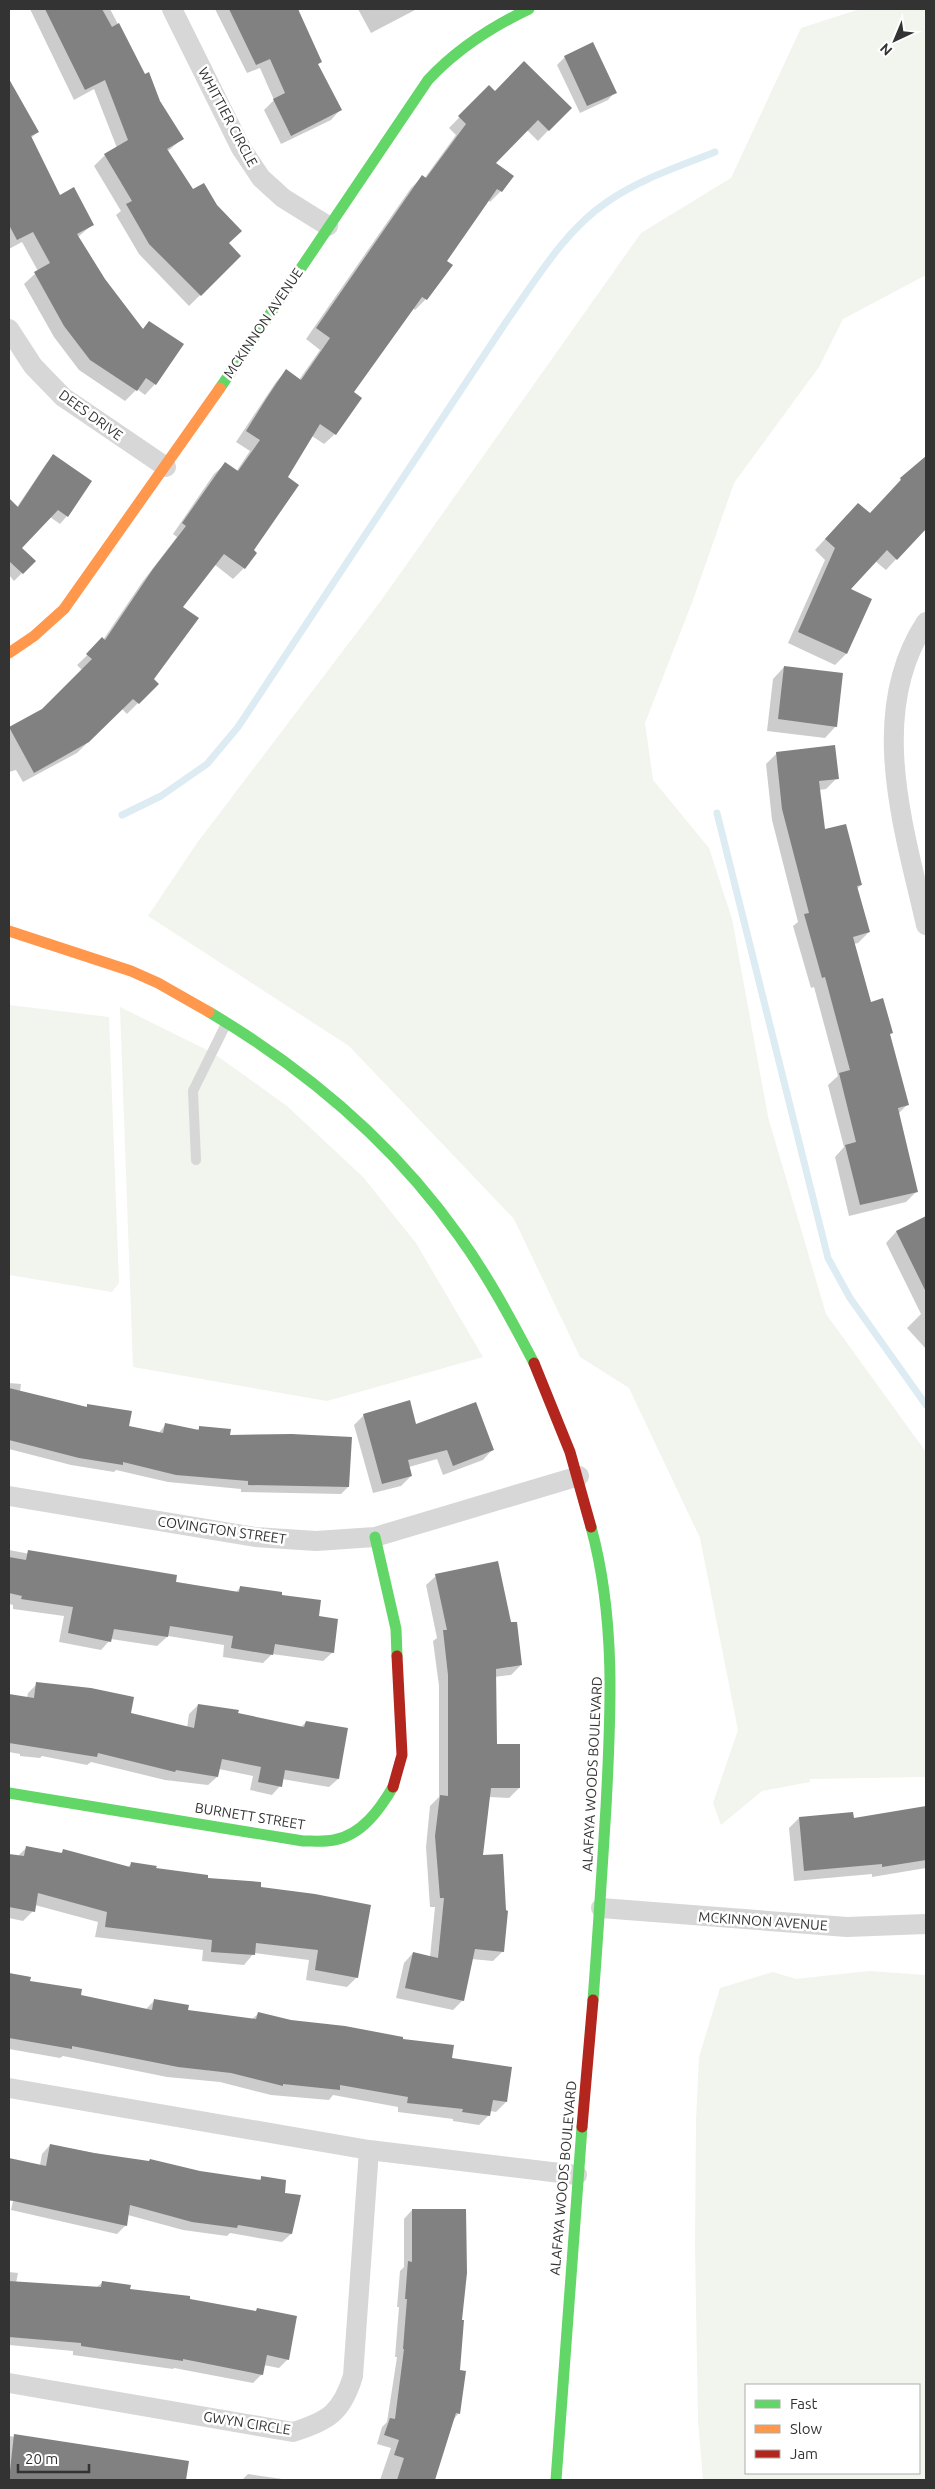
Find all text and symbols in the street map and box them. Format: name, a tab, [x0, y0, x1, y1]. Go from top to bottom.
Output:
north arrow	[870, 15, 920, 65]
text: N	[877, 40, 895, 59]
street label: WHITTIER CIRCLE	[195, 65, 261, 169]
street label: MCKINNON AVENUE	[220, 265, 306, 381]
street label: DEES DRIVE	[56, 386, 126, 444]
street label: COVINGTON STREET	[157, 1513, 288, 1547]
street label: ALAFAYA WOODS BOULEVARD	[579, 1676, 605, 1872]
street label: BURNETT STREET	[194, 1799, 307, 1833]
street label: MCKINNON AVENUE	[698, 1909, 828, 1934]
street label: ALAFAYA WOODS BOULEVARD	[547, 2080, 579, 2276]
legend	[745, 2384, 920, 2474]
text: Fast	[790, 2395, 818, 2412]
street label: GWYN CIRCLE	[202, 2408, 292, 2438]
text: Slow	[790, 2420, 823, 2437]
scale bar	[18, 2442, 89, 2474]
text: Jam	[790, 2445, 818, 2462]
text: 20 m	[25, 2450, 58, 2467]

